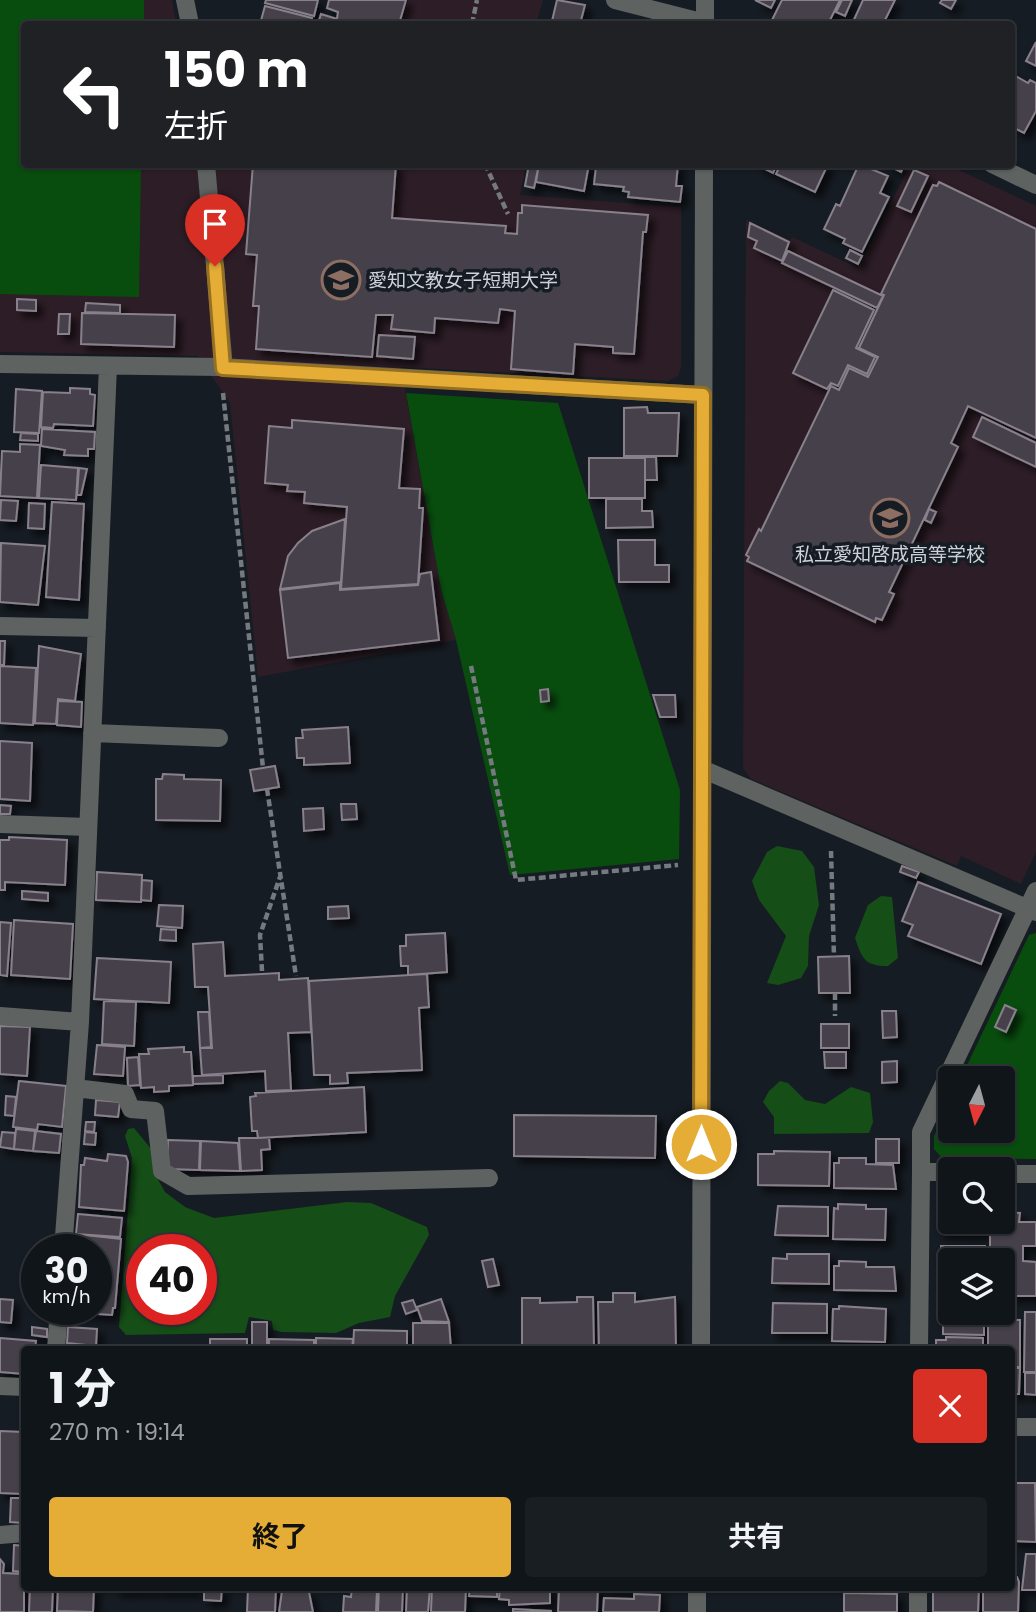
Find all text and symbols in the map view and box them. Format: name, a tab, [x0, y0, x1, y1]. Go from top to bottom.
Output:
text: 150 m	[164, 36, 309, 104]
icon: left	[49, 49, 140, 140]
text: 左折	[164, 103, 228, 148]
pin	[185, 194, 245, 266]
icon: arrive	[196, 205, 234, 243]
school or university icon: 愛知文教女子短期大学	[320, 259, 362, 301]
place label: 愛知文教女子短期大学	[368, 267, 558, 294]
school or university icon: 私立愛知啓成高等学校	[869, 497, 911, 539]
place label: 私立愛知啓成高等学校	[795, 541, 985, 568]
north arrow	[938, 1066, 1015, 1143]
map controls	[938, 1066, 1015, 1325]
position arrow	[664, 1107, 738, 1181]
button: search	[938, 1157, 1015, 1234]
speed limit sign: 40	[126, 1234, 217, 1325]
text: 30	[45, 1246, 89, 1295]
button: layers	[938, 1248, 1015, 1325]
text: km/h	[43, 1284, 90, 1309]
text: 1 分	[49, 1359, 116, 1418]
button: close	[913, 1369, 987, 1443]
text: 270 m · 19:14	[49, 1416, 185, 1448]
button: 終了	[49, 1497, 511, 1577]
button: 共有	[525, 1497, 987, 1577]

